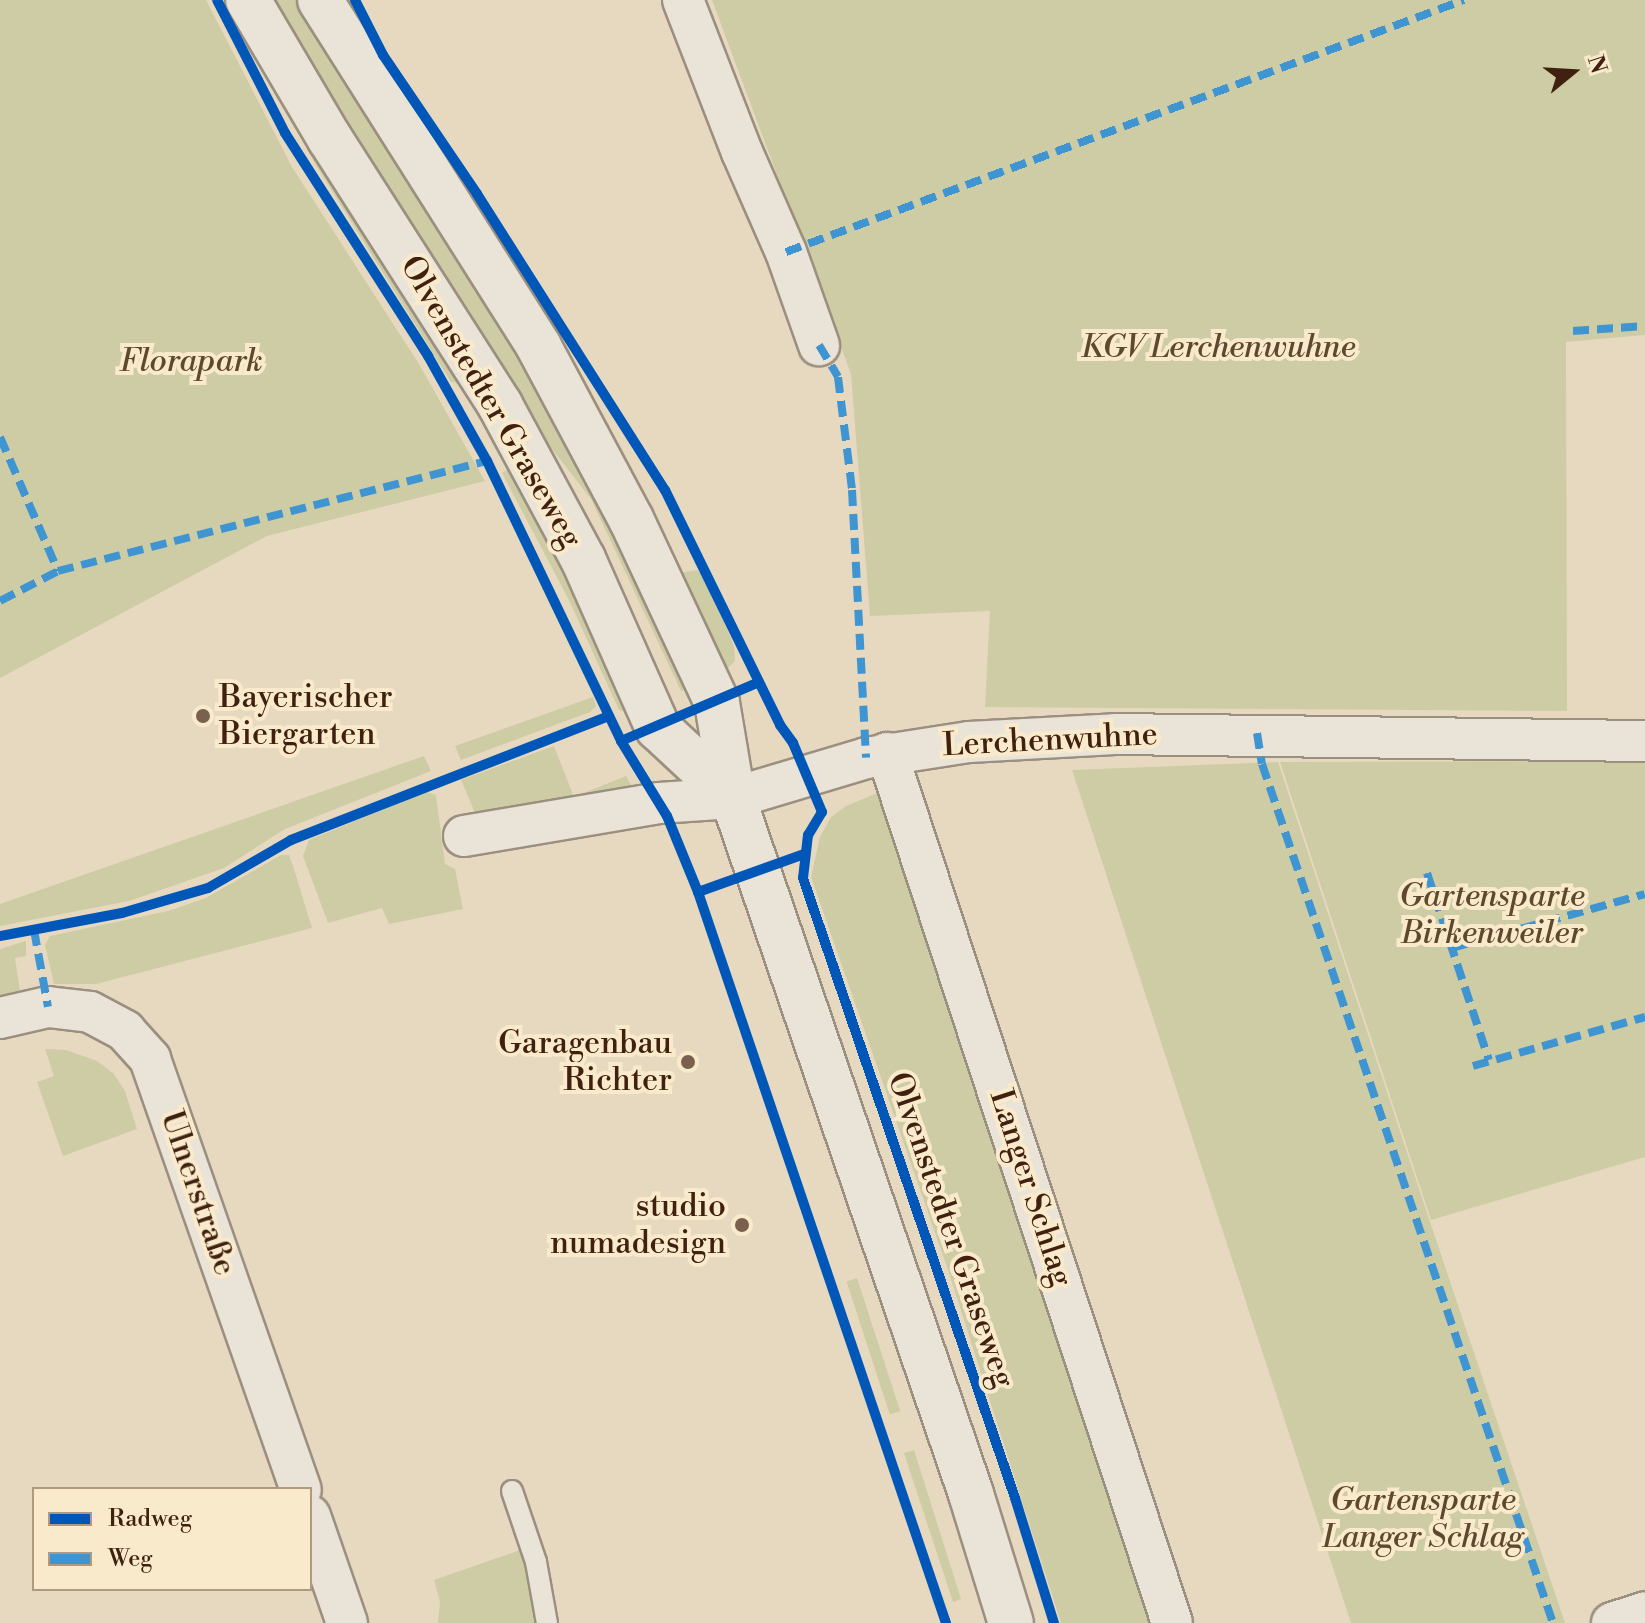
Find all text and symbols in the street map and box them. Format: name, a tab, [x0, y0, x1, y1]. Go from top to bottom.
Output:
north arrow	[1533, 32, 1613, 112]
text: N	[1581, 52, 1612, 77]
street label: Olvenstedter Graseweg	[392, 249, 590, 555]
park label: KGV Lerchenwuhne	[1080, 328, 1356, 366]
park label: Florapark	[119, 342, 263, 380]
place label: Bayerischer Biergarten	[219, 679, 393, 754]
marker: Bayerischer Biergarten	[194, 707, 212, 725]
street label: Lerchenwuhne	[941, 715, 1159, 765]
park label: Gartensparte Birkenweiler	[1399, 878, 1585, 953]
place label: Garagenbau Richter	[498, 1025, 672, 1100]
marker: Garagenbau Richter	[679, 1053, 697, 1071]
street label: Olvenstedter Graseweg	[879, 1067, 1023, 1393]
street label: Langer Schlag	[981, 1085, 1081, 1291]
street label: Ulnerstraße	[152, 1106, 244, 1280]
place label: studio numadesign	[550, 1188, 726, 1263]
marker: studio numadesign	[733, 1216, 751, 1234]
park label: Gartensparte Langer Schlag	[1322, 1482, 1524, 1557]
legend	[32, 1487, 312, 1591]
text: Radweg	[108, 1504, 192, 1534]
text: Weg	[108, 1544, 153, 1574]

